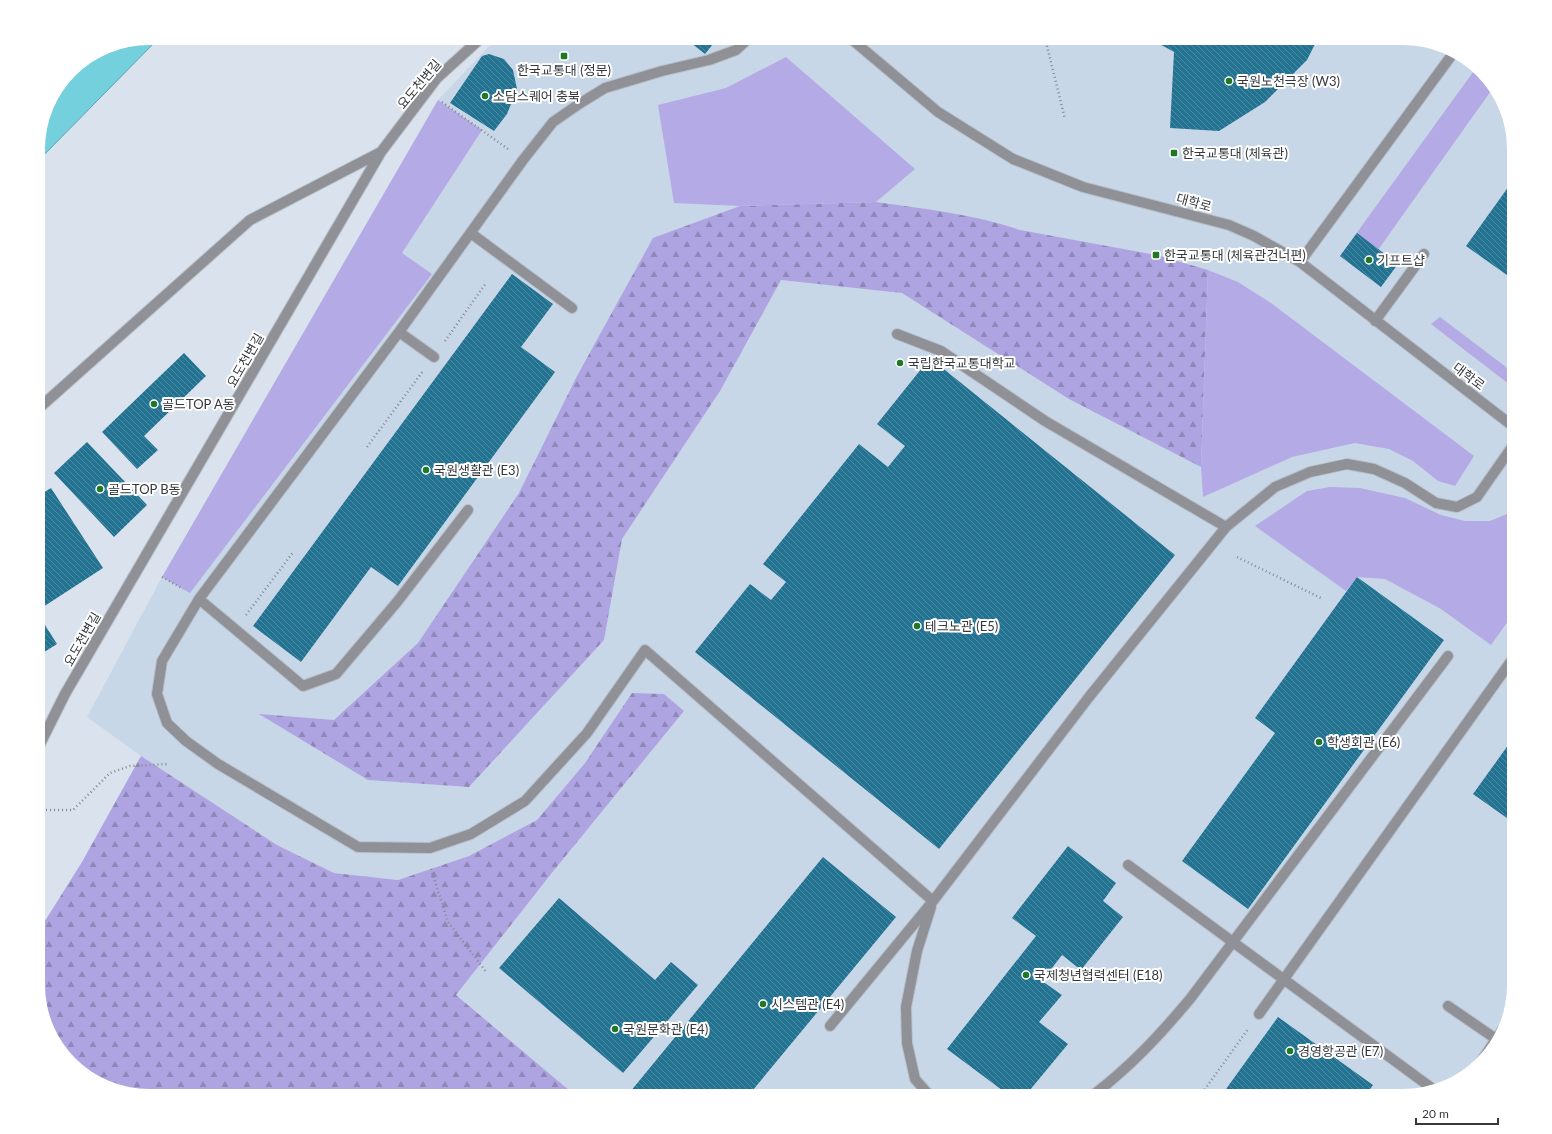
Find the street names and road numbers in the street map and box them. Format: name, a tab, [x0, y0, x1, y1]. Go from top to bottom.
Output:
street label: 요도천변길	[394, 56, 444, 112]
street label: 대학로	[1175, 190, 1213, 214]
street label: 요도천변길	[223, 330, 267, 390]
street label: 대학로	[1450, 359, 1488, 393]
street label: 요도천변길	[60, 609, 104, 669]

